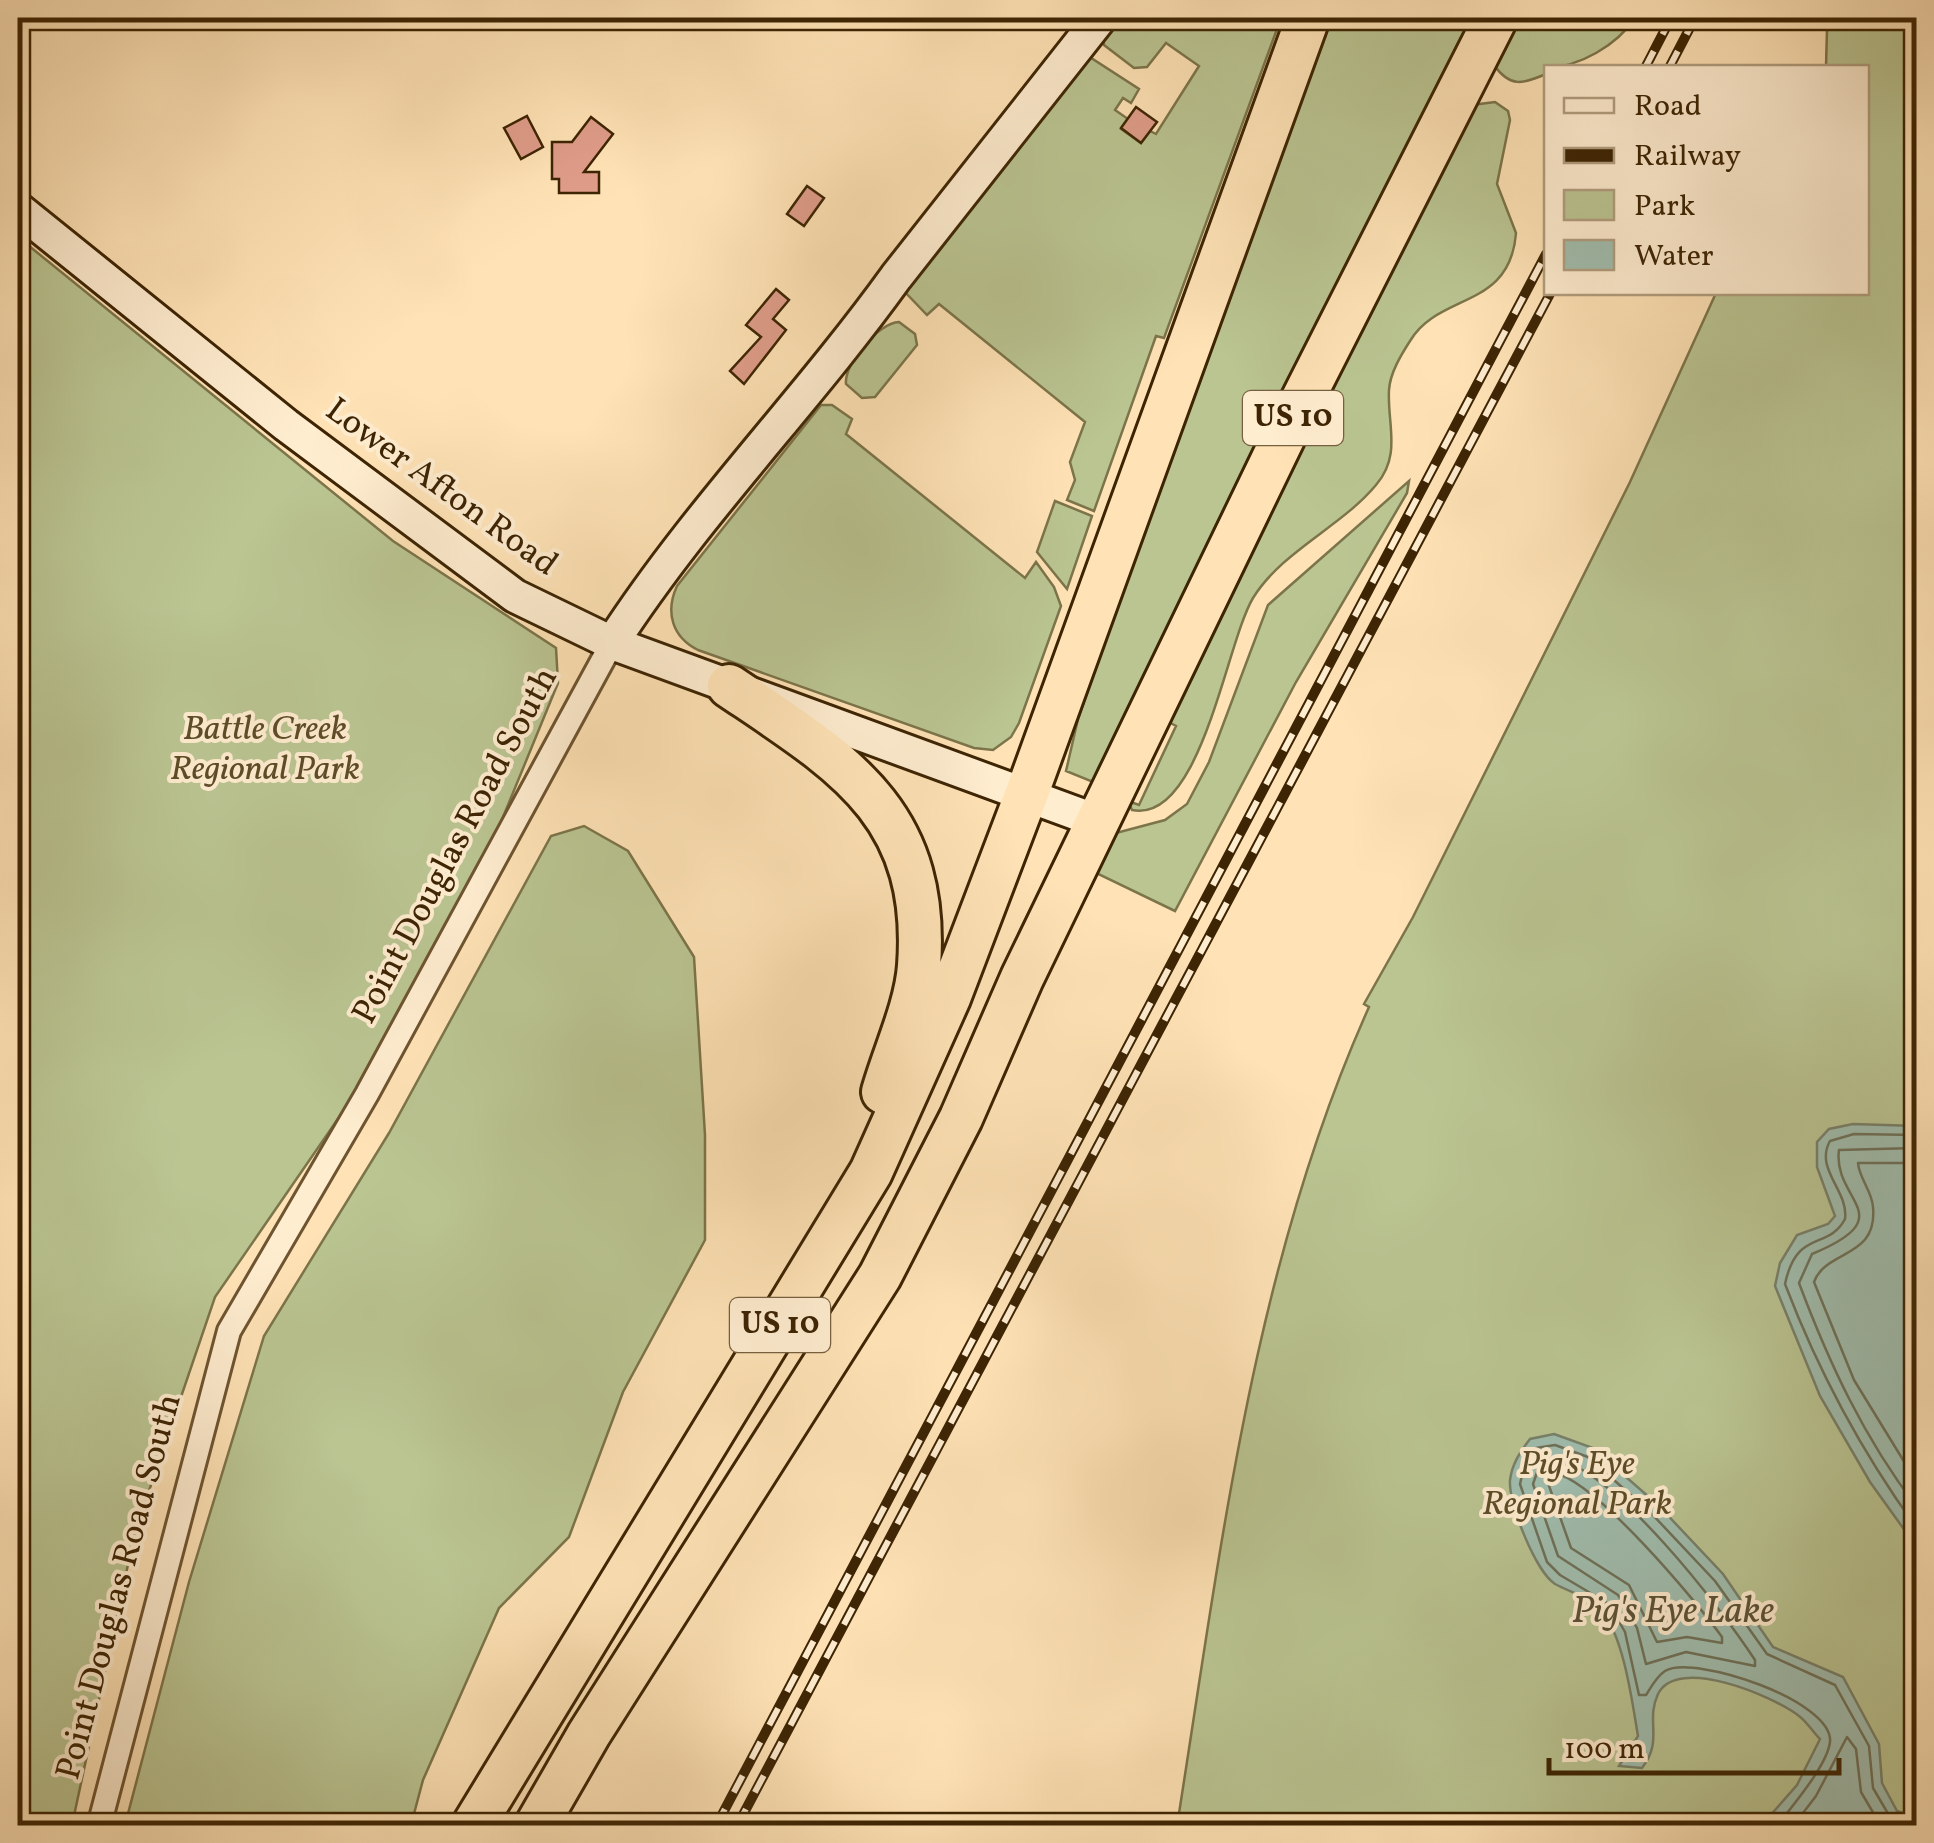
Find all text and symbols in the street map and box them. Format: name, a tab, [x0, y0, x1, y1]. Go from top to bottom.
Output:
legend	[1544, 65, 1869, 295]
text: Road	[1634, 86, 1702, 128]
text: Railway	[1634, 136, 1741, 178]
text: Park	[1634, 186, 1695, 228]
text: Water	[1634, 236, 1714, 278]
street label: Lower Afton Road	[315, 387, 567, 589]
road number: US 10	[1243, 391, 1343, 445]
street label: Point Douglas Road South	[342, 659, 570, 1033]
park label: Battle Creek Regional Park	[170, 706, 360, 794]
road number: US 10	[730, 1298, 830, 1352]
street label: Point Douglas Road South	[45, 1389, 195, 1785]
park label: Pig's Eye Regional Park	[1482, 1441, 1672, 1529]
water label: Pig's Eye Lake	[1572, 1586, 1774, 1639]
scale bar	[1549, 1713, 1839, 1775]
text: 100 m	[1564, 1729, 1645, 1771]

